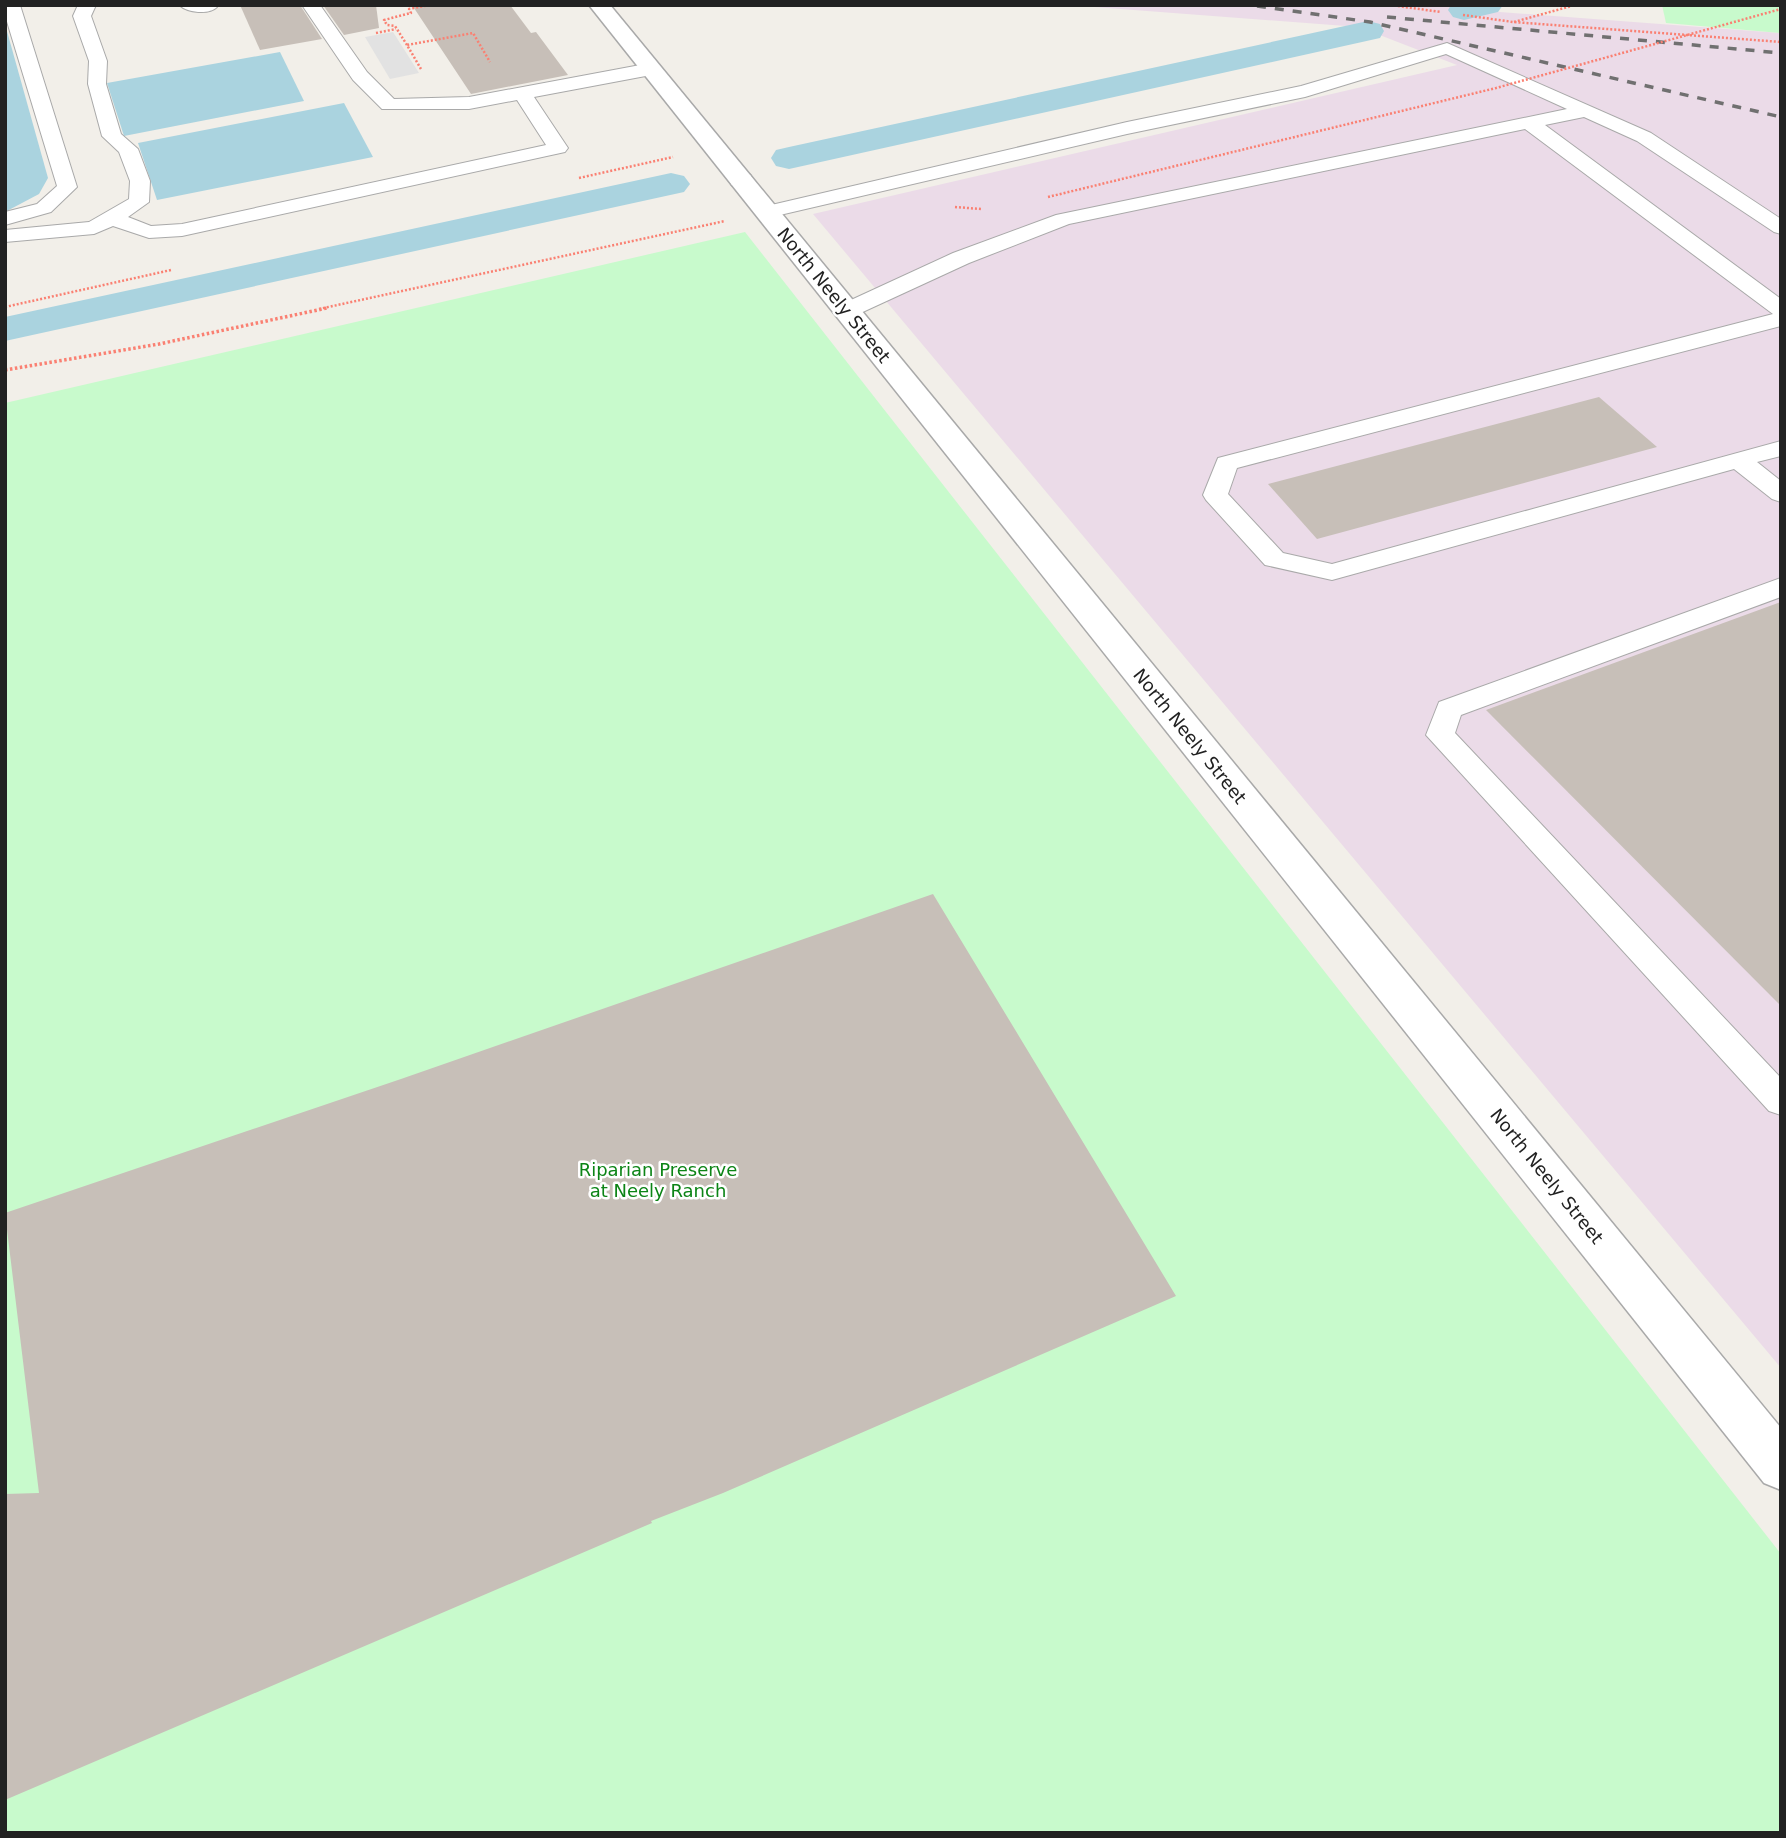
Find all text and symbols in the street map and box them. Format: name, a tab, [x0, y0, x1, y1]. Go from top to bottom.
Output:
street label: North Neely Street	[773, 223, 895, 367]
street label: North Neely Street	[1129, 664, 1251, 808]
street label: North Neely Street	[1486, 1104, 1608, 1248]
park label: Riparian Preserve at Neely Ranch	[579, 1159, 737, 1201]

